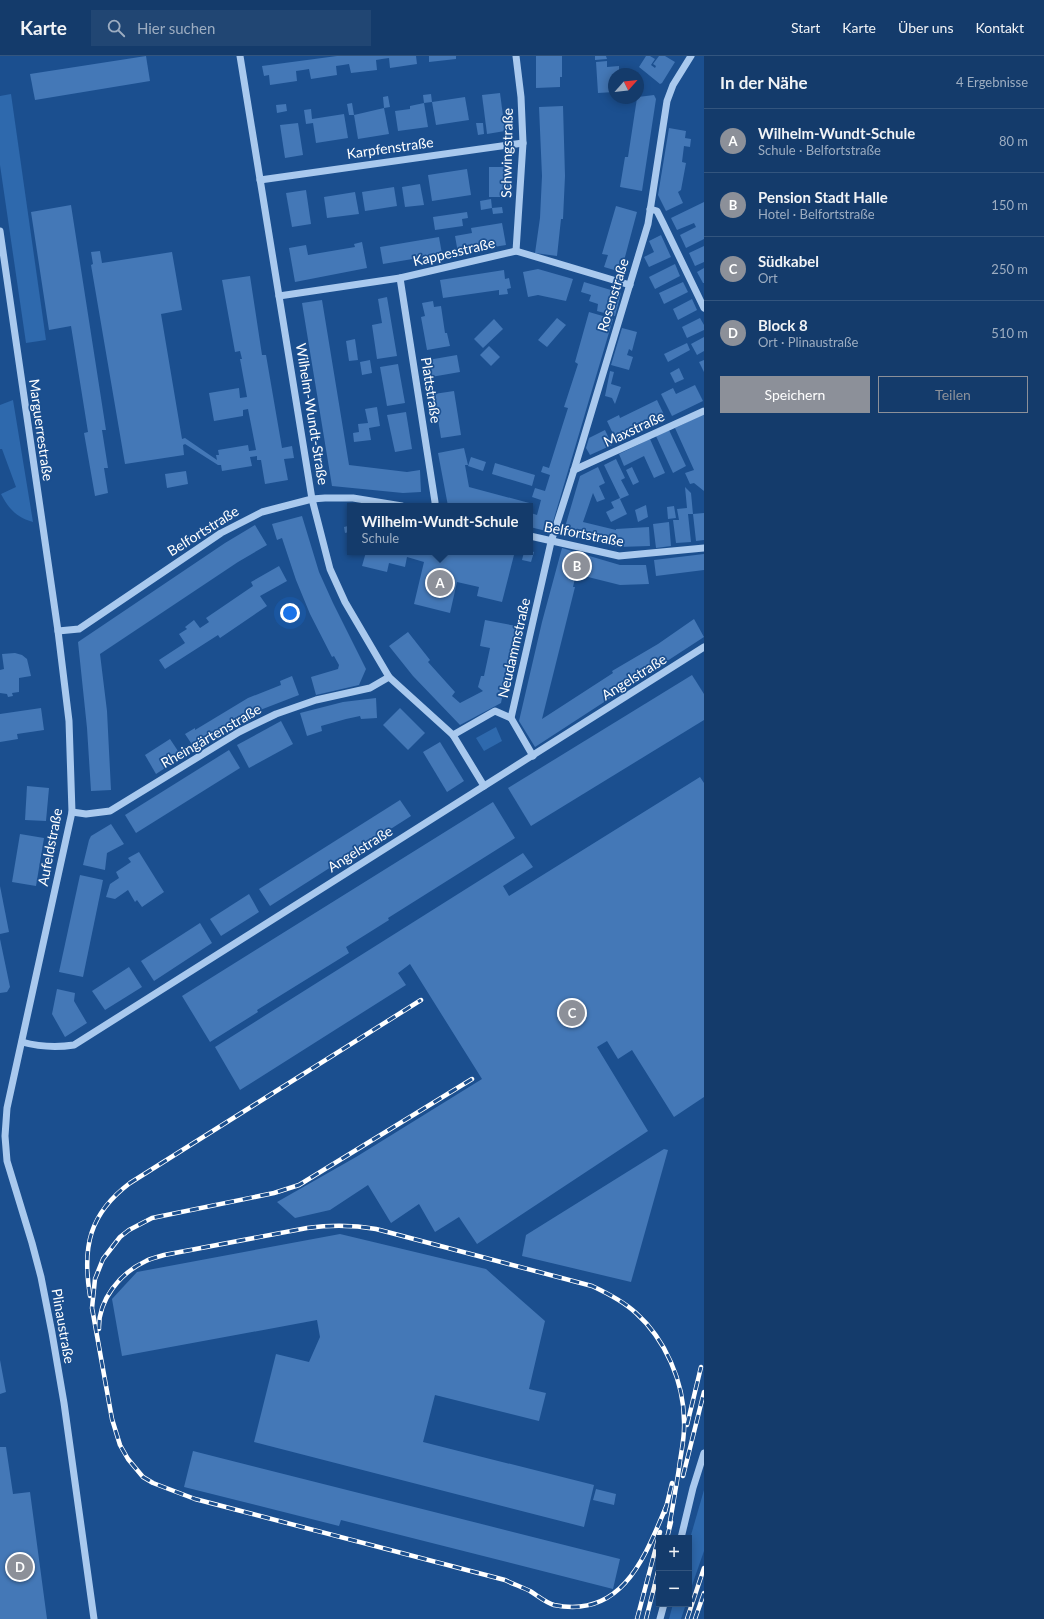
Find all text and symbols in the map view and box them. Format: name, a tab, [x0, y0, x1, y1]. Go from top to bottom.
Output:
search box	[91, 10, 371, 46]
text: Karte	[20, 16, 67, 39]
icon: search	[105, 17, 127, 39]
text: Hier suchen	[137, 19, 215, 37]
text: Start	[791, 19, 820, 36]
text: Karte	[842, 19, 876, 36]
text: Über uns	[898, 19, 953, 36]
text: Kontakt	[975, 19, 1024, 36]
north arrow	[608, 68, 644, 104]
text: In der Nähe	[720, 72, 808, 93]
text: 4 Ergebnisse	[956, 74, 1028, 90]
street label: Schwingstraße	[497, 108, 516, 198]
text: Wilhelm-Wundt-Schule	[758, 124, 915, 142]
street label: Karpfenstraße	[345, 133, 434, 162]
text: A	[728, 133, 738, 149]
text: 80 m	[999, 133, 1028, 149]
text: Schule · Belfortstraße	[758, 142, 881, 158]
text: Pension Stadt Halle	[758, 188, 888, 206]
text: B	[729, 197, 737, 213]
text: 150 m	[991, 197, 1028, 213]
text: Hotel · Belfortstraße	[758, 206, 875, 222]
street label: Kappesstraße	[411, 234, 497, 269]
text: Südkabel	[758, 252, 819, 270]
street label: Rosenstraße	[593, 256, 632, 334]
text: C	[729, 261, 737, 277]
text: 250 m	[991, 261, 1028, 277]
text: Ort	[758, 270, 778, 286]
text: Block 8	[758, 316, 808, 334]
text: D	[728, 325, 738, 341]
text: 510 m	[991, 325, 1028, 341]
text: Ort · Plinaustraße	[758, 334, 858, 350]
street label: Wilhelm-Wundt-Straße	[293, 342, 332, 486]
street label: Plattstraße	[418, 356, 445, 424]
button: Speichern	[720, 376, 870, 413]
button: Teilen	[878, 376, 1028, 413]
street label: Marguerrestraße	[26, 378, 57, 482]
street label: Maxstraße	[601, 407, 667, 450]
street label: Belfortstraße	[164, 502, 242, 559]
popup	[347, 503, 533, 555]
text: Wilhelm-Wundt-Schule	[361, 512, 519, 530]
street label: Belfortstraße	[543, 517, 625, 550]
text: Schule	[361, 530, 399, 546]
pin: B	[564, 551, 590, 581]
pin: A	[427, 568, 453, 598]
street label: Neudammstraße	[494, 596, 533, 700]
your location	[280, 603, 300, 623]
street label: Angelstraße	[598, 650, 669, 703]
street label: Rheingärtenstraße	[158, 700, 264, 771]
street label: Aufeldstraße	[34, 807, 65, 887]
street label: Angelstraße	[324, 822, 395, 875]
pin: C	[559, 998, 585, 1028]
street label: Plinaustraße	[49, 1287, 78, 1365]
map controls	[656, 1535, 692, 1607]
button: +	[656, 1535, 692, 1571]
pin: D	[7, 1552, 33, 1582]
button: −	[656, 1571, 692, 1607]

